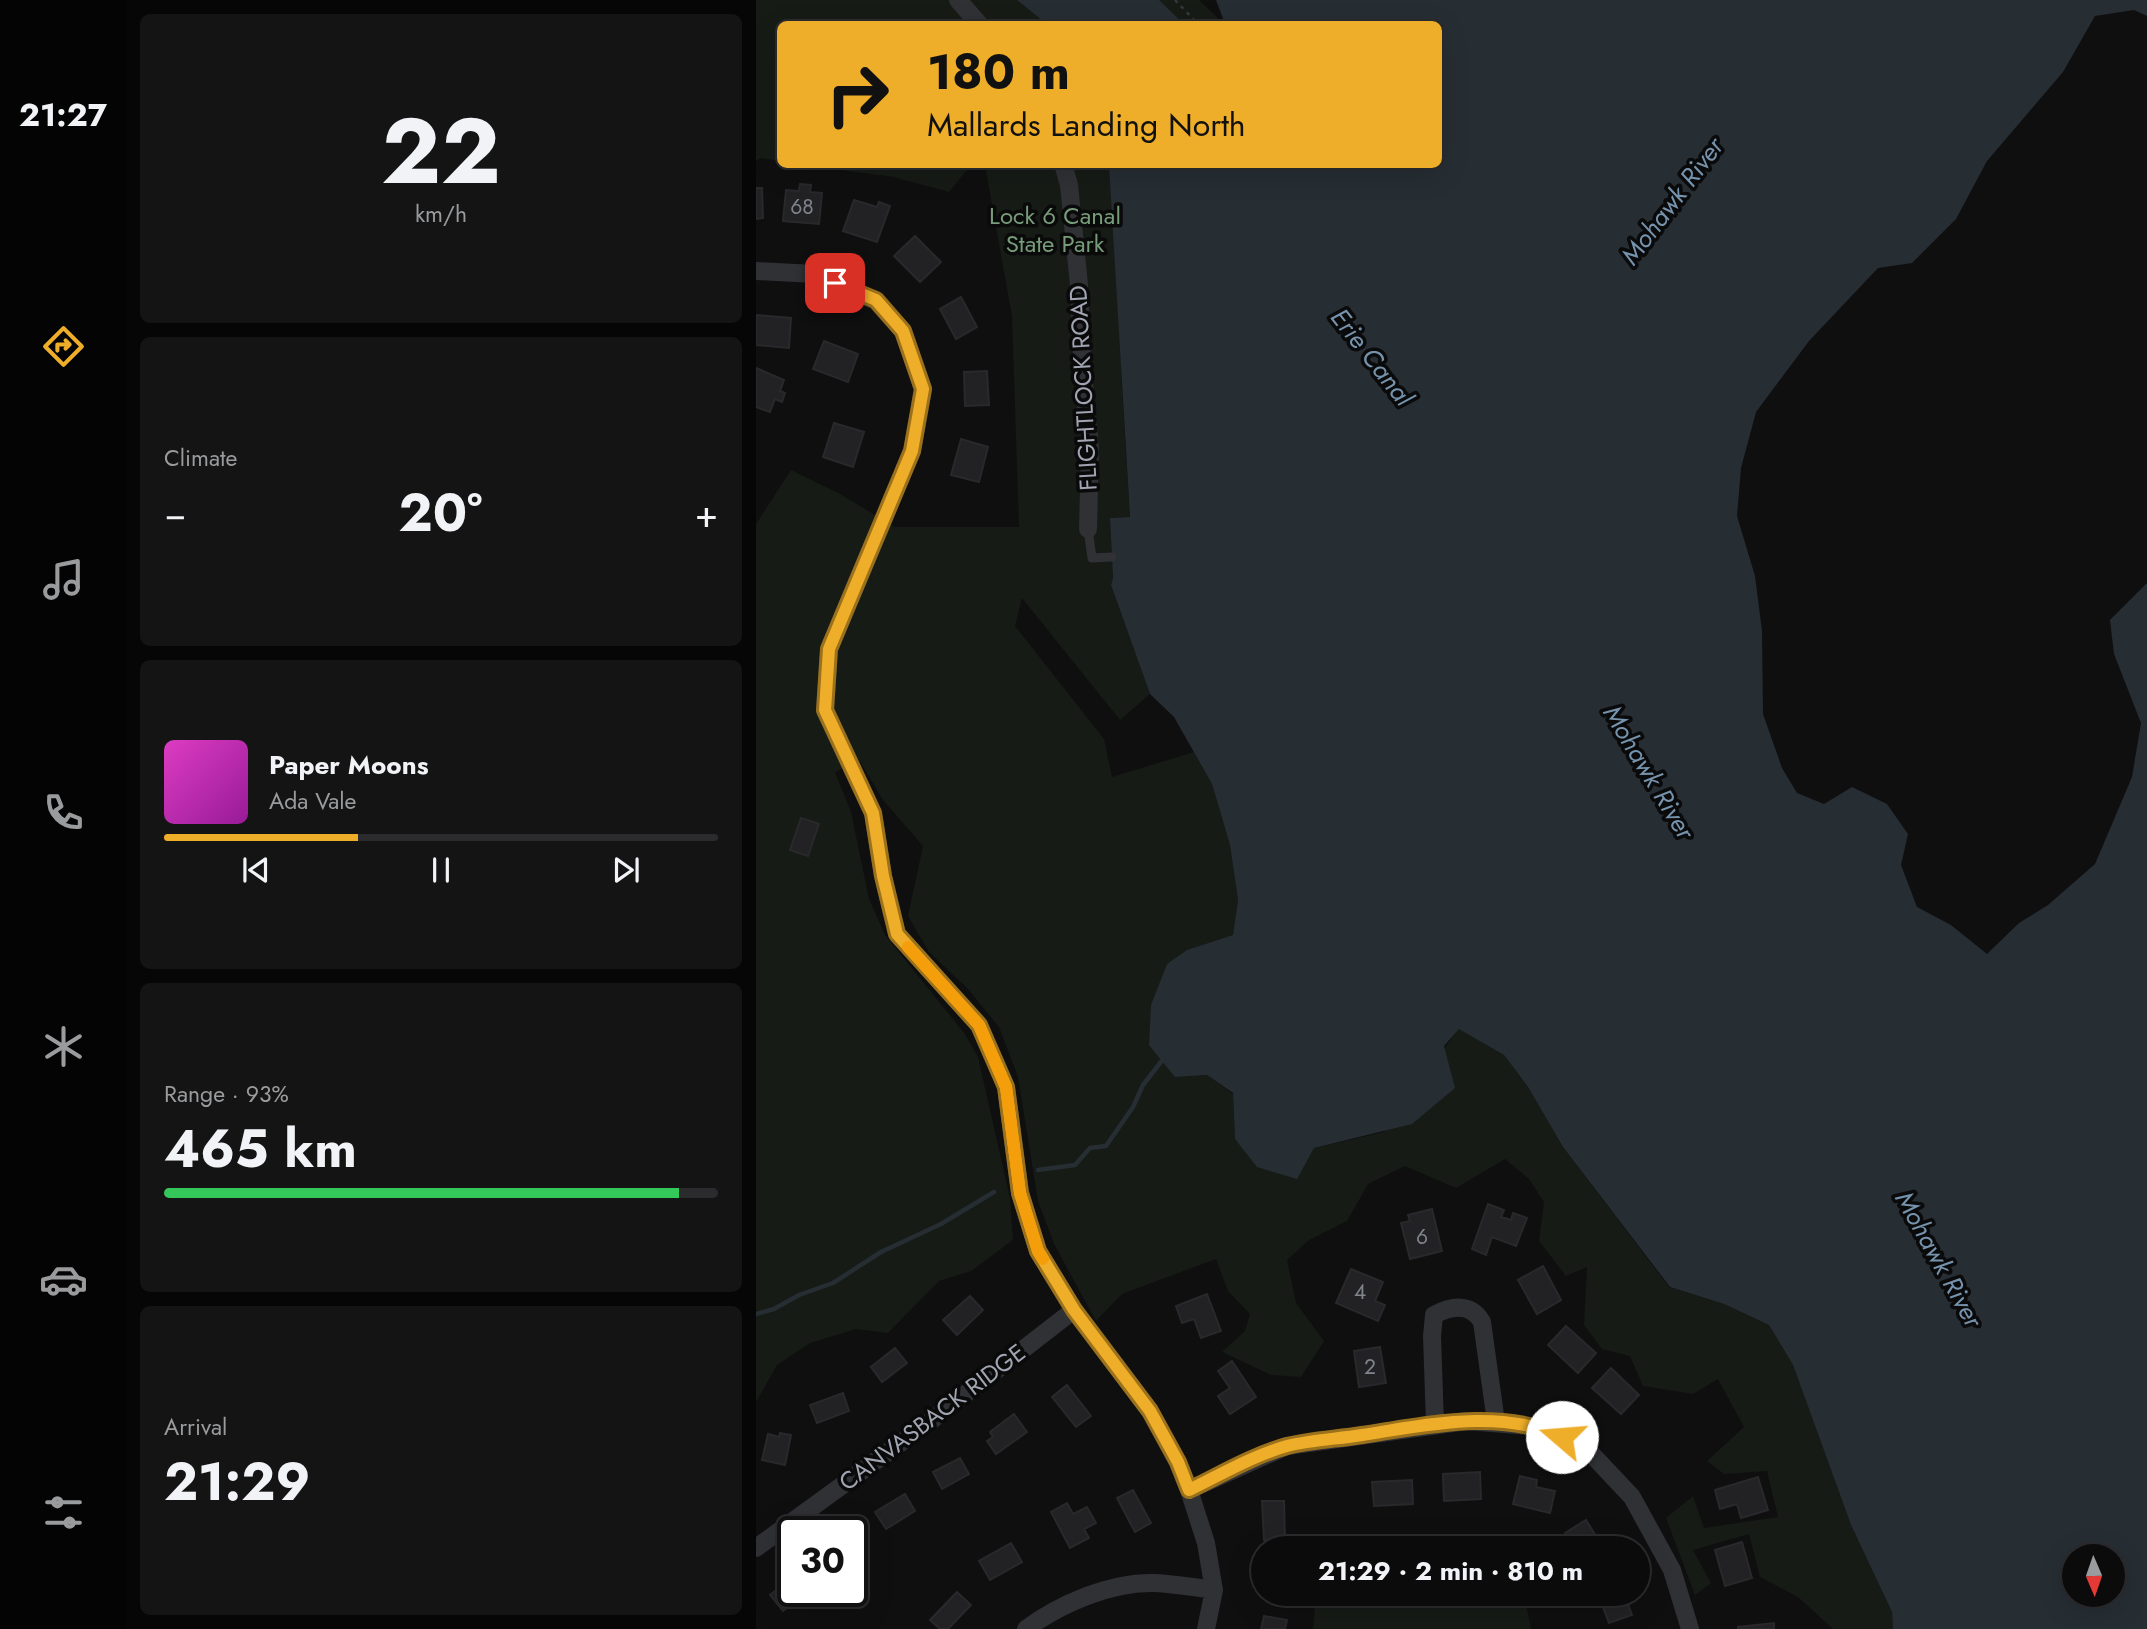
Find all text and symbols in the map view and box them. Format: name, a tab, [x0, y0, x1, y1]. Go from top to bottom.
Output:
text: 180 m	[927, 37, 1070, 107]
icon: right	[812, 49, 903, 140]
text: 22	[381, 86, 501, 217]
text: 21:27	[19, 92, 107, 138]
text: Mallards Landing North	[927, 102, 1246, 148]
water label: Mohawk River	[1611, 128, 1733, 273]
house number: 68	[790, 192, 814, 222]
text: km/h	[415, 197, 467, 231]
park label: Lock 6 Canal State Park	[989, 198, 1121, 261]
pin	[805, 253, 865, 313]
icon: arrive	[816, 264, 854, 302]
street label: FLIGHTLOCK ROAD	[1060, 284, 1106, 492]
water label: Erie Canal	[1322, 300, 1423, 415]
icon: directions	[39, 322, 88, 371]
text: Climate	[164, 441, 237, 475]
text: 20°	[399, 475, 483, 551]
text: −	[164, 486, 186, 541]
text: +	[695, 486, 718, 541]
icon: music	[39, 555, 88, 604]
water label: Mohawk River	[1594, 698, 1705, 848]
text: Paper Moons	[269, 746, 429, 784]
text: Ada Vale	[269, 784, 356, 818]
icon: phone	[39, 788, 88, 837]
icon: previous	[237, 851, 275, 889]
icon: pause	[422, 851, 460, 889]
icon: next	[607, 851, 645, 889]
icon: climate	[39, 1022, 88, 1071]
text: Range · 93%	[164, 1077, 289, 1111]
text: 465 km	[164, 1111, 357, 1187]
water label: Mohawk River	[1886, 1184, 1993, 1335]
house number: 6	[1416, 1222, 1428, 1252]
icon: car	[39, 1255, 88, 1304]
house number: 4	[1354, 1277, 1366, 1307]
street label: CANVASBACK RIDGE	[831, 1335, 1033, 1499]
house number: 2	[1364, 1352, 1376, 1382]
position arrow	[1525, 1400, 1599, 1474]
text: Arrival	[164, 1410, 227, 1444]
text: 21:29	[164, 1444, 310, 1520]
icon: filters	[39, 1488, 88, 1537]
speed limit sign: 30	[777, 1516, 868, 1607]
north arrow	[2062, 1544, 2124, 1606]
map controls	[2062, 1544, 2125, 1607]
text: 21:29 · 2 min · 810 m	[1318, 1552, 1583, 1590]

